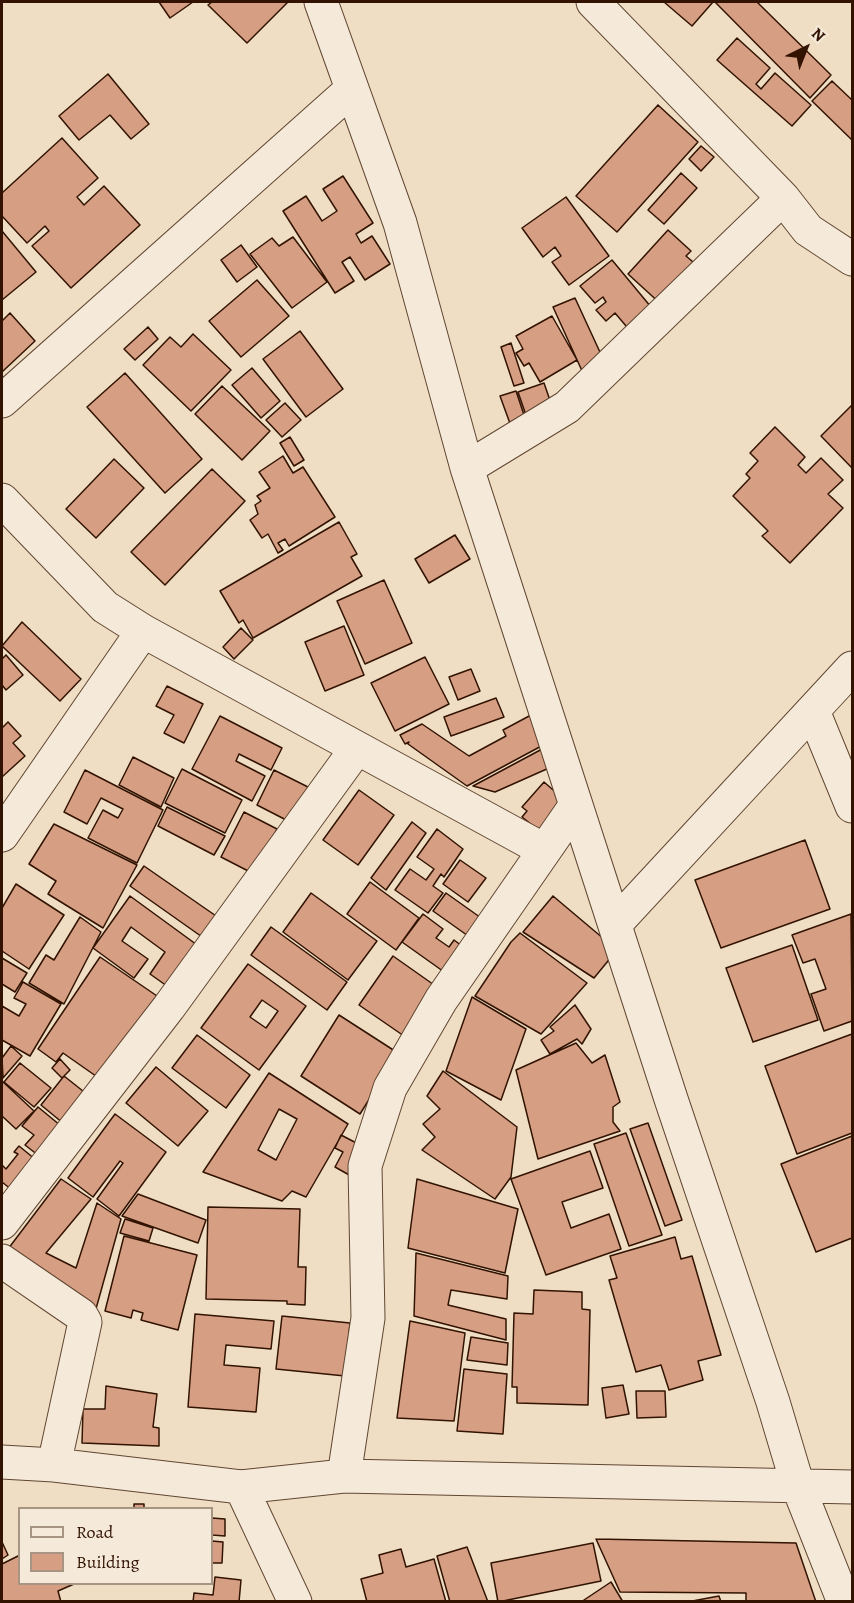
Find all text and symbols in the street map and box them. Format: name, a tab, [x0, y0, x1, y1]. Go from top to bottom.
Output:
north arrow	[776, 18, 836, 78]
text: N	[807, 23, 830, 47]
legend	[18, 1507, 213, 1585]
text: Road	[76, 1520, 113, 1544]
text: Building	[76, 1550, 140, 1574]

